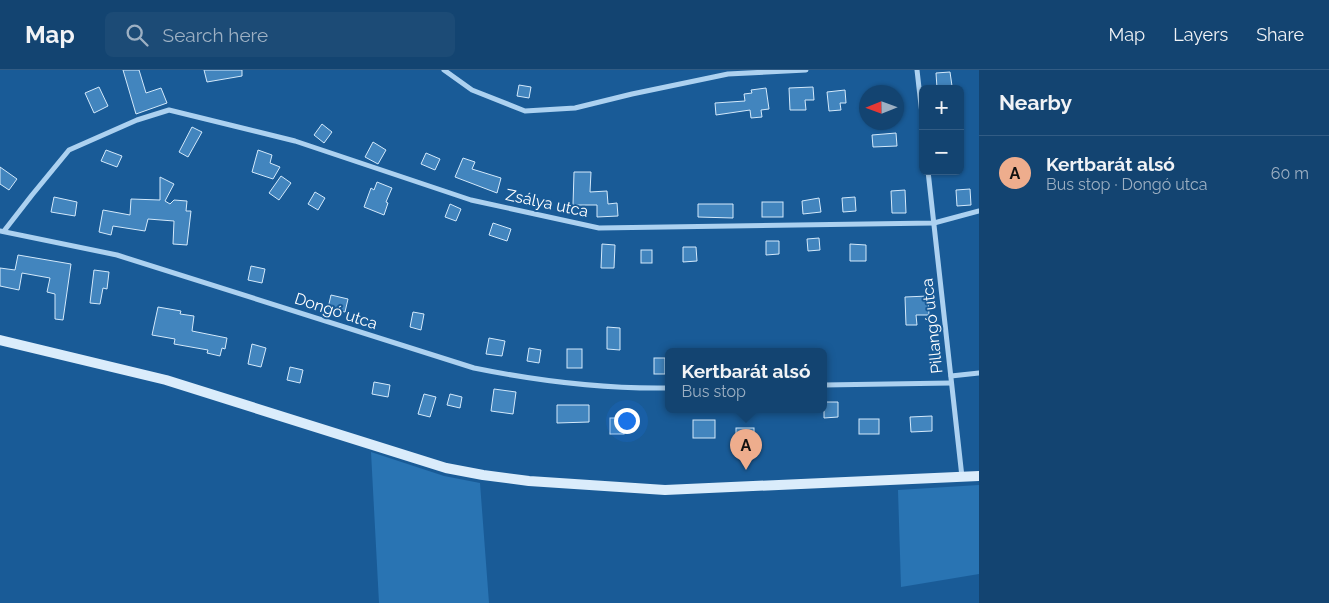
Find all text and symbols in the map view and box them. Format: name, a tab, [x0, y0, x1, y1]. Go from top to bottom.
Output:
search box	[105, 12, 455, 57]
text: Map	[25, 20, 75, 49]
icon: search	[123, 21, 151, 49]
text: Search here	[163, 24, 268, 46]
text: Map	[1109, 24, 1145, 45]
text: Layers	[1173, 24, 1228, 45]
text: Share	[1256, 24, 1304, 45]
north arrow	[859, 85, 904, 130]
map controls	[919, 85, 964, 175]
button: +	[919, 85, 964, 130]
text: Nearby	[999, 90, 1072, 115]
button: −	[919, 130, 964, 175]
text: Kertbarát alsó	[1046, 153, 1175, 175]
text: A	[1010, 164, 1020, 183]
text: 60 m	[1271, 164, 1309, 183]
text: Bus stop · Dongó utca	[1046, 175, 1208, 194]
street label: Zsálya utca	[504, 185, 590, 221]
street label: Pillangó utca	[918, 277, 946, 375]
street label: Dongó utca	[292, 289, 380, 333]
popup	[665, 348, 827, 413]
text: Kertbarát alsó	[682, 360, 810, 382]
text: Bus stop	[682, 382, 746, 401]
your location	[614, 408, 640, 434]
pin: A	[730, 429, 762, 470]

